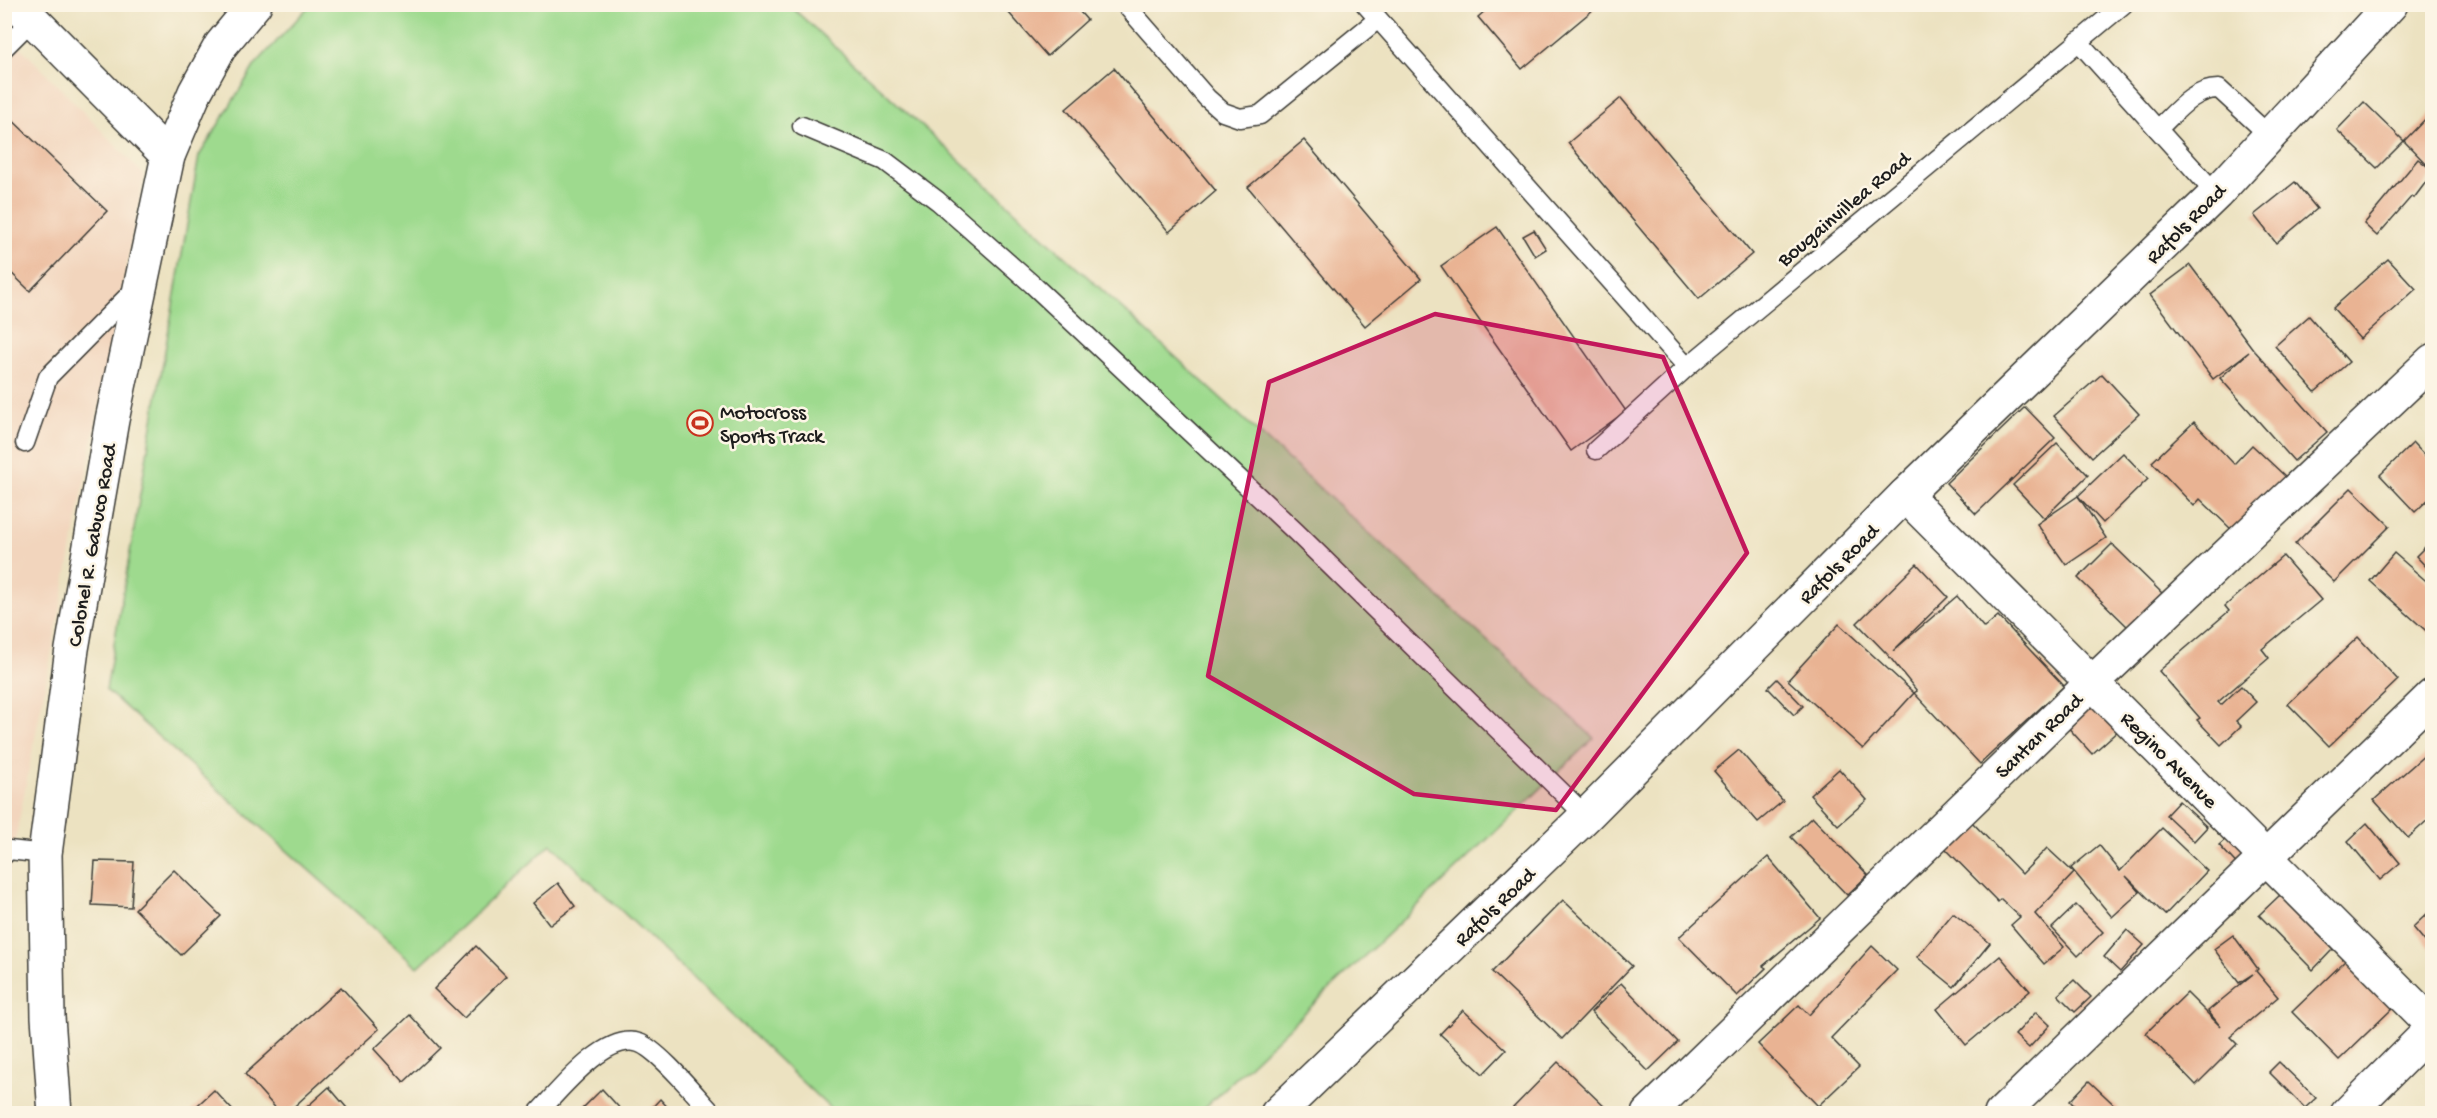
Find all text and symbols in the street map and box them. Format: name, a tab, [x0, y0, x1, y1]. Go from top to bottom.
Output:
street label: Bougainvillea Road	[1773, 147, 1918, 274]
street label: Rafols Road	[2142, 179, 2234, 271]
place label: Motocross Sports Track	[720, 402, 826, 451]
sports icon: Motocross Sports Track	[685, 408, 715, 438]
street label: Colonel R. Gabuco Road	[64, 441, 125, 649]
street label: Rafols Road	[1795, 519, 1887, 611]
street label: Santan Road	[1991, 688, 2091, 786]
street label: Regino Avenue	[2114, 708, 2222, 816]
street label: Rafols Road	[1451, 863, 1543, 953]

